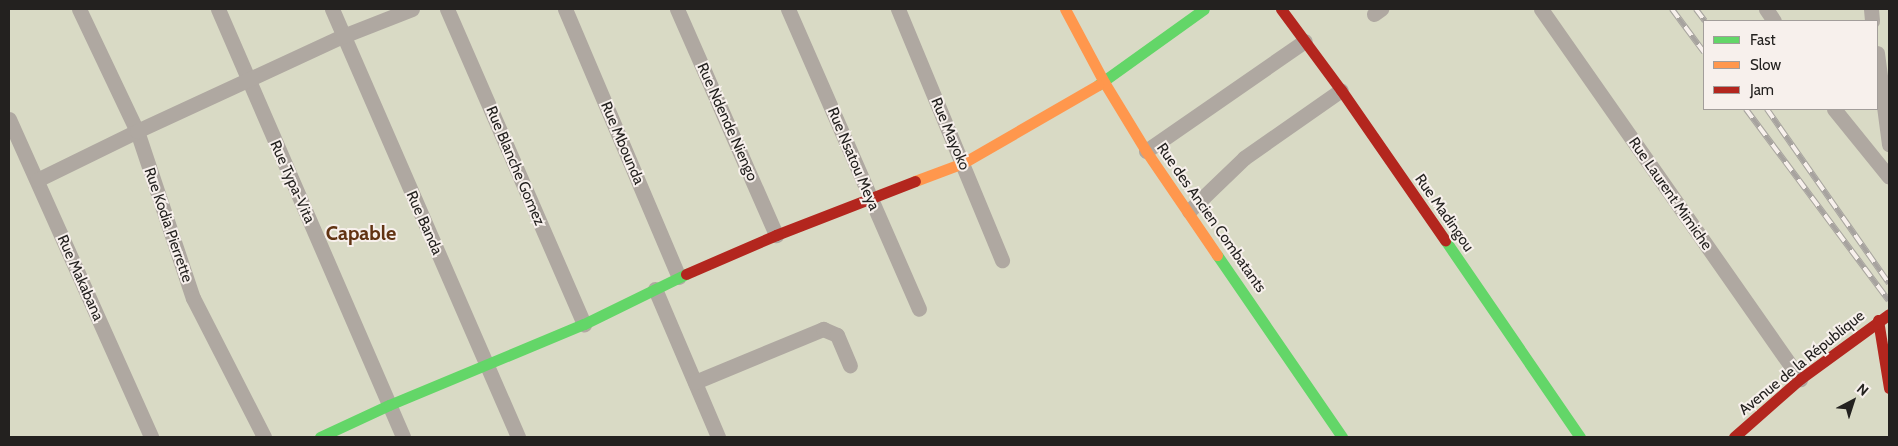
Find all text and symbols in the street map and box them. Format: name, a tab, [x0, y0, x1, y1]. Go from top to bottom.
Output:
legend	[1703, 20, 1878, 110]
text: Fast	[1750, 31, 1775, 49]
text: Slow	[1750, 56, 1781, 74]
street label: Rue Ndende Niengo	[693, 60, 761, 184]
text: Jam	[1750, 81, 1774, 99]
street label: Rue Mayoko	[927, 95, 973, 173]
street label: Rue Mbounda	[596, 99, 648, 187]
street label: Rue Blanche Gomez	[482, 104, 548, 228]
street label: Rue Nsatou Meya	[823, 105, 883, 213]
street label: Rue Laurent Mimiche	[1624, 134, 1716, 254]
street label: Rue Typa-Vita	[266, 138, 318, 226]
street label: Rue des Ancien Combatants	[1153, 140, 1269, 296]
street label: Rue Kodia Pierrette	[140, 165, 196, 285]
street label: Rue Madingou	[1411, 171, 1477, 255]
street label: Rue Banda	[402, 188, 446, 258]
district label: Capable	[326, 221, 396, 245]
street label: Rue Makabana	[53, 232, 107, 324]
street label: Avenue de la République	[1736, 307, 1868, 419]
north arrow	[1828, 376, 1878, 426]
text: N	[1853, 379, 1872, 400]

